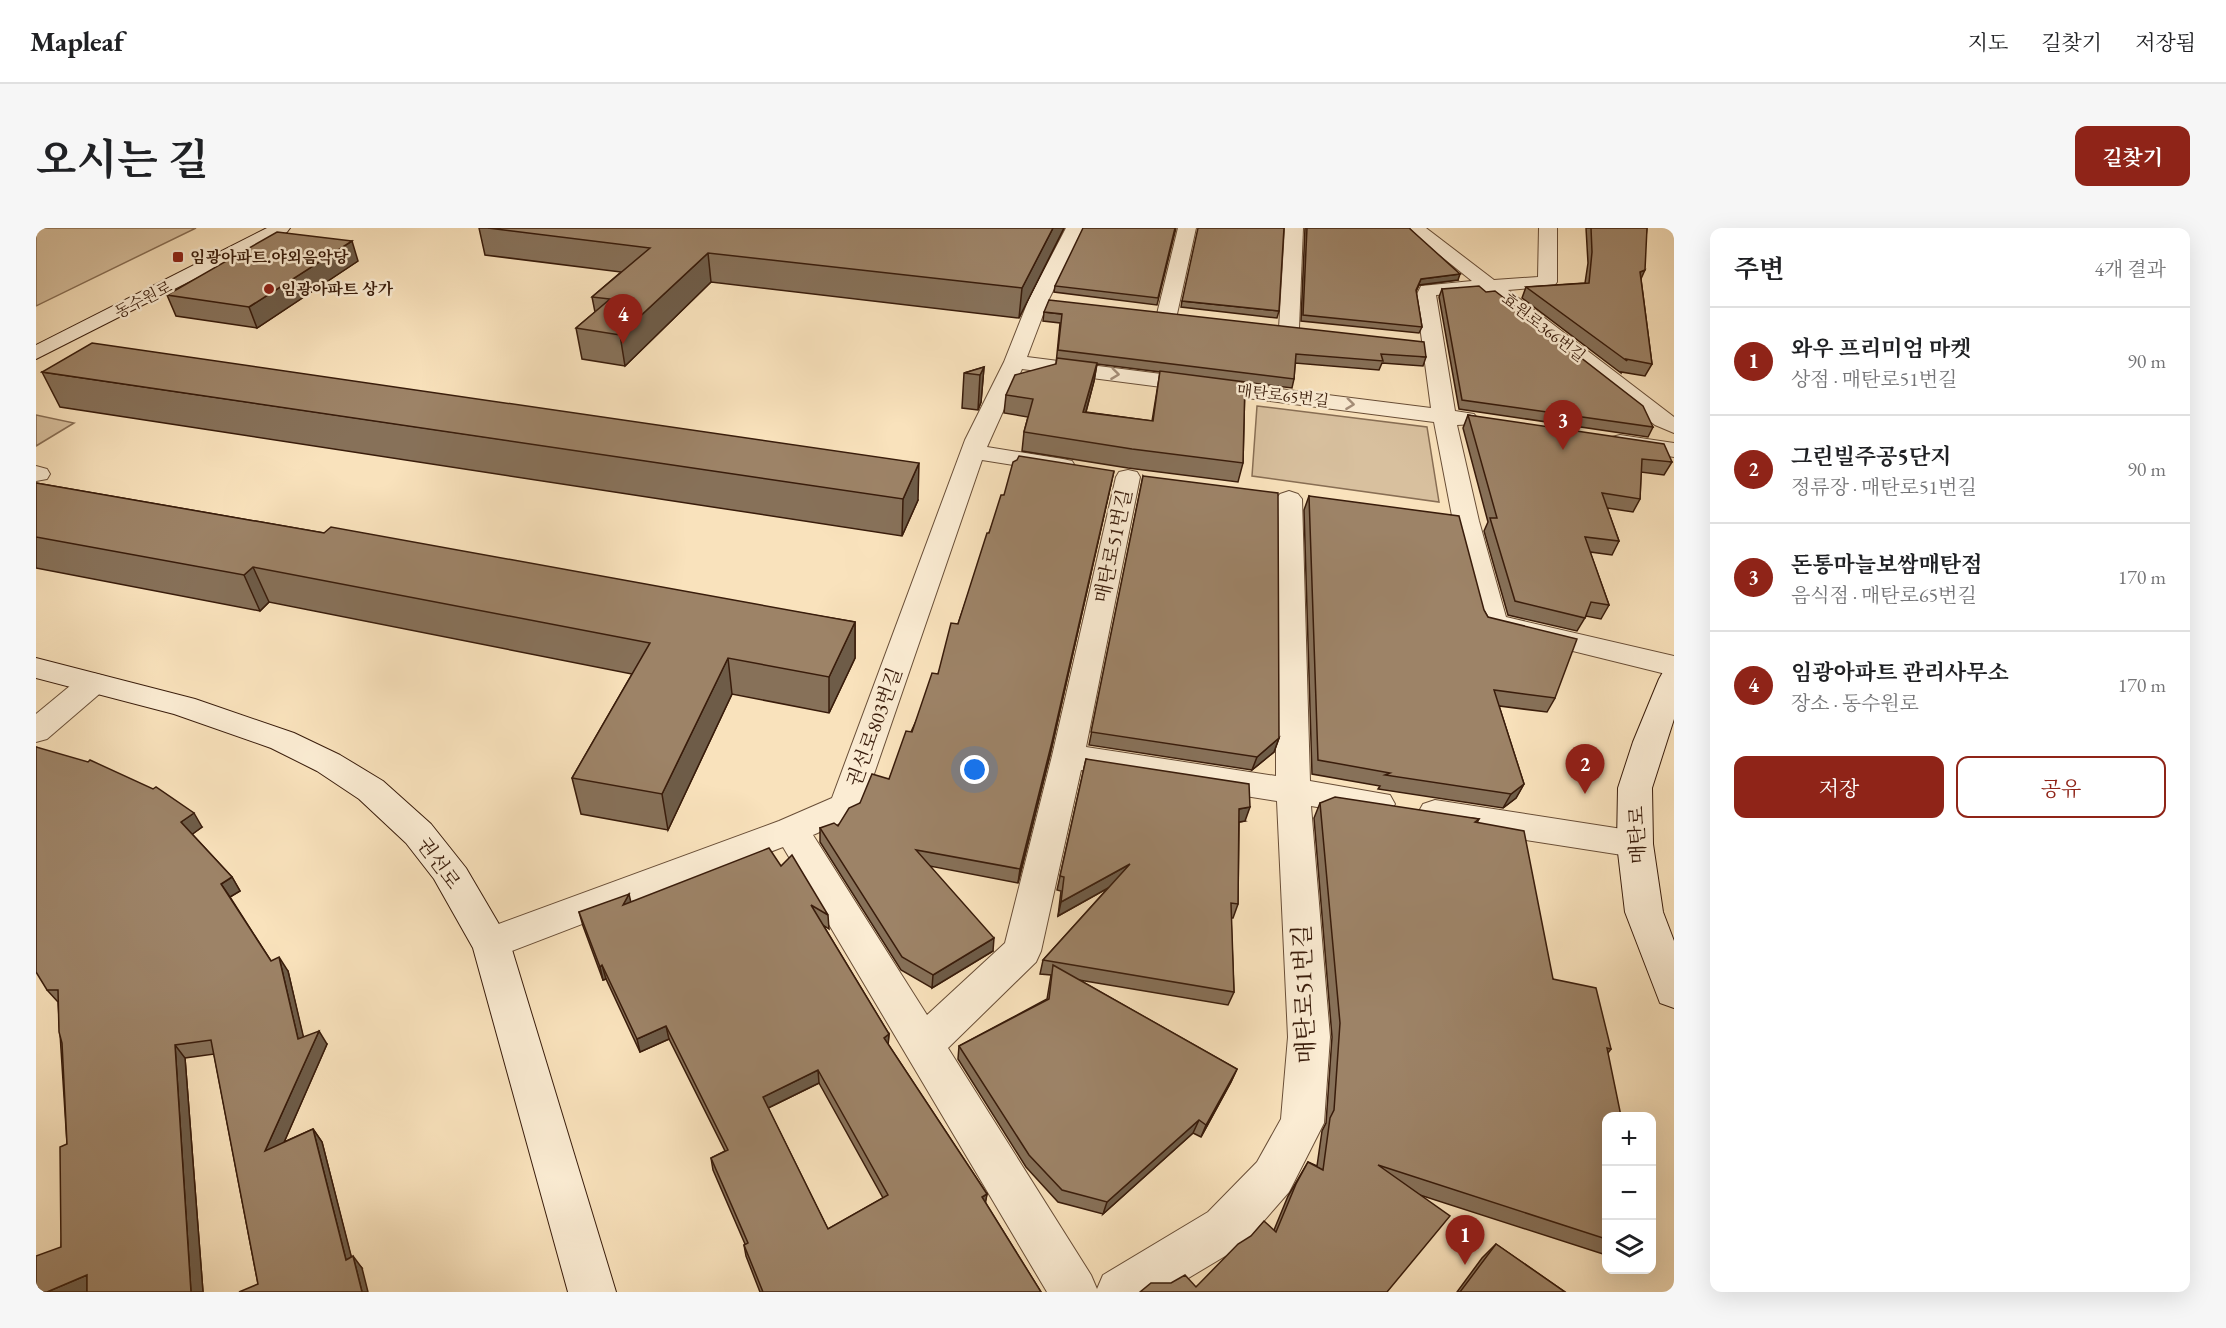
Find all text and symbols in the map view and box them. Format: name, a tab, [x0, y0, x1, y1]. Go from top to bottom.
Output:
text: Mapleaf	[30, 23, 124, 59]
text: 지도	[1968, 29, 2008, 56]
text: 길찾기	[2041, 29, 2102, 56]
text: 저장됨	[2135, 29, 2196, 56]
button: 길찾기	[2075, 126, 2190, 186]
text: 오시는 길	[36, 132, 208, 187]
place label: 임광아파트.야외음악당	[190, 247, 349, 268]
marker: 임광아파트.야외음악당	[171, 250, 185, 264]
text: 주변	[1734, 252, 1784, 286]
text: 4개 결과	[2094, 256, 2166, 282]
street label: 동수원로	[111, 276, 176, 323]
place label: 임광아파트 상가	[281, 279, 394, 300]
marker: 임광아파트 상가	[262, 282, 276, 296]
street label: 효원로366번길	[1498, 288, 1590, 367]
pin: 4	[604, 294, 642, 344]
text: 와우 프리미엄 마켓	[1791, 334, 1971, 363]
text: 1	[1748, 348, 1759, 374]
text: 90 m	[2127, 348, 2166, 374]
text: 상점 · 매탄로51번길	[1791, 366, 1957, 392]
one-way arrow	[1110, 368, 1119, 380]
street label: 매탄로65번길	[1236, 379, 1330, 412]
one-way arrow	[1345, 397, 1354, 409]
pin: 3	[1544, 400, 1582, 450]
text: 그린빌주공5단지	[1791, 442, 1951, 471]
text: 2	[1748, 456, 1759, 482]
text: 90 m	[2127, 456, 2166, 482]
text: 정류장 · 매탄로51번길	[1791, 474, 1977, 500]
street label: 매탄로51번길	[1088, 487, 1138, 605]
text: 돈통마늘보쌈매탄점	[1791, 550, 1982, 579]
text: 3	[1748, 564, 1759, 590]
text: 170 m	[2118, 564, 2166, 590]
text: 음식점 · 매탄로65번길	[1791, 582, 1977, 608]
text: 임광아파트 관리사무소	[1791, 658, 2009, 687]
street label: 권선로803번길	[840, 664, 908, 790]
text: 4	[1748, 672, 1759, 698]
text: 170 m	[2118, 672, 2166, 698]
text: 장소 · 동수원로	[1791, 690, 1919, 716]
pin: 2	[1566, 744, 1604, 794]
your location	[960, 755, 989, 784]
button: 저장	[1734, 756, 1944, 818]
button: 공유	[1956, 756, 2166, 818]
street label: 매탄로	[1623, 806, 1651, 864]
street label: 권선로	[411, 832, 467, 894]
street label: 매탄로51번길	[1286, 924, 1321, 1064]
map controls	[1602, 1112, 1656, 1274]
button: +	[1602, 1112, 1656, 1166]
button: −	[1602, 1166, 1656, 1220]
pin: 1	[1446, 1216, 1484, 1265]
button: layers	[1602, 1220, 1656, 1274]

